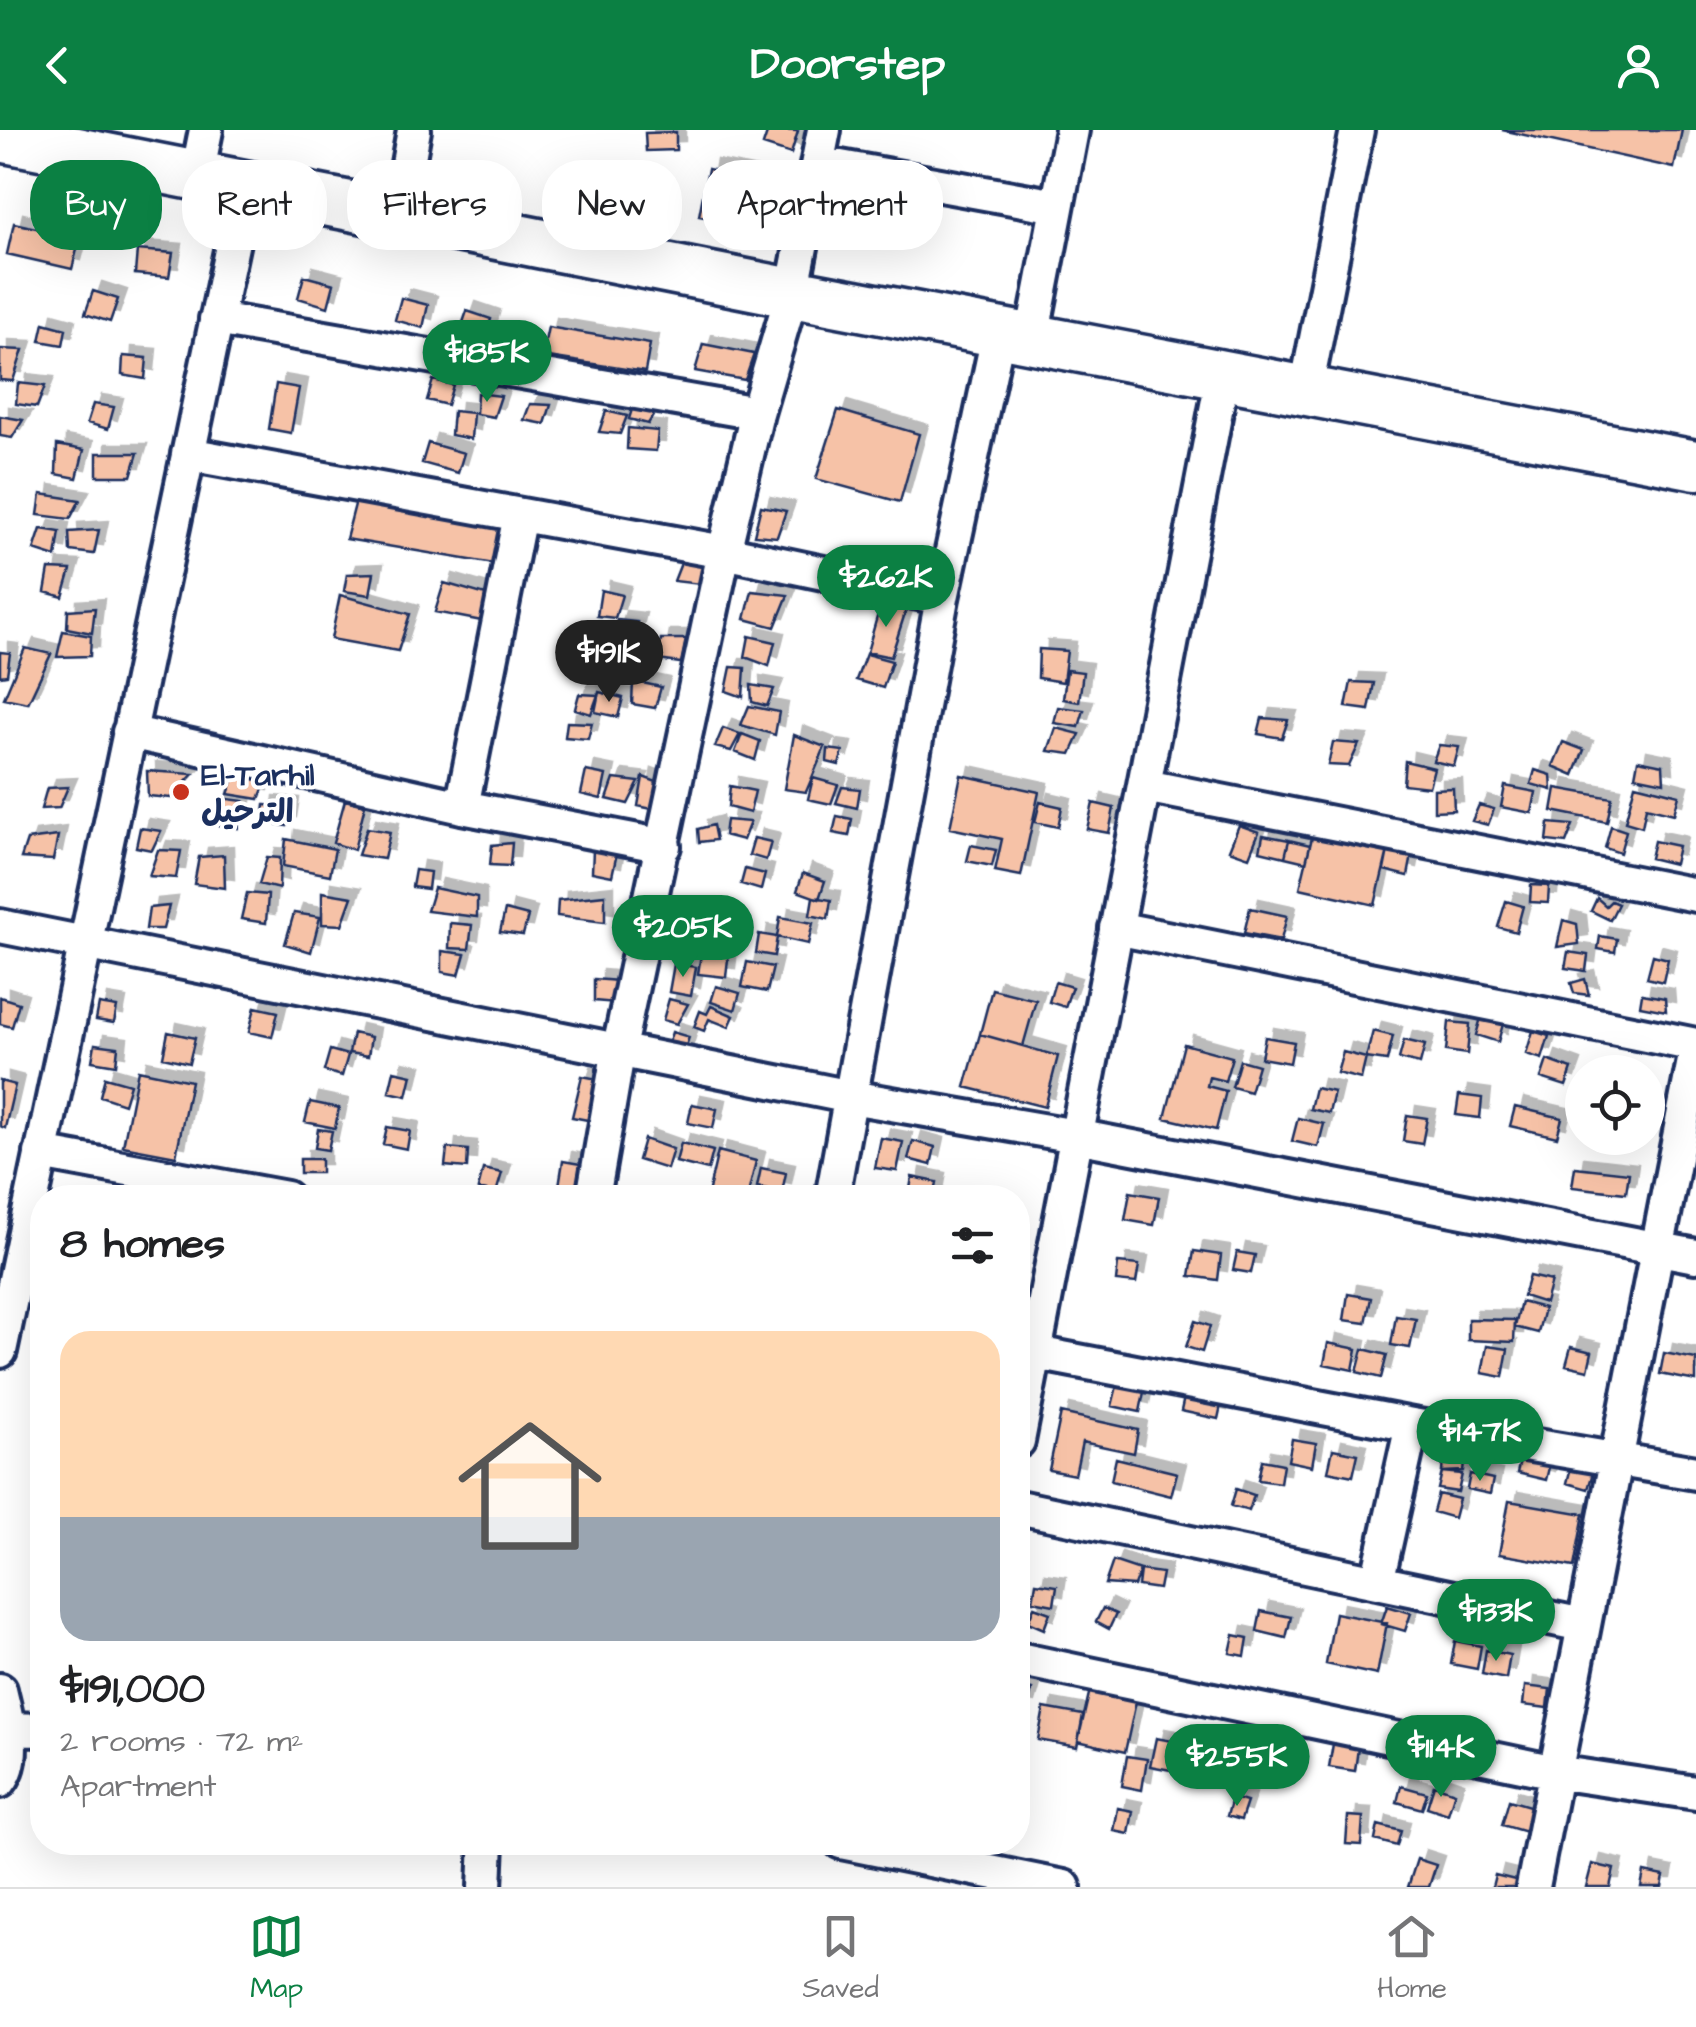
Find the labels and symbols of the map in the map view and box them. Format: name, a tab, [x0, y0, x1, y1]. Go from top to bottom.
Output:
pin: $185K	[417, 320, 557, 405]
pin: $262K	[816, 545, 956, 630]
pin: $191K	[539, 620, 679, 705]
place label: El-Tarhil الترحيل	[201, 753, 315, 835]
marker: El-Tarhil الترحيل	[170, 781, 192, 803]
pin: $205K	[613, 895, 753, 980]
pin: $147K	[1410, 1399, 1550, 1484]
pin: $133K	[1426, 1579, 1566, 1664]
pin: $114K	[1371, 1715, 1511, 1800]
pin: $255K	[1167, 1724, 1307, 1809]

